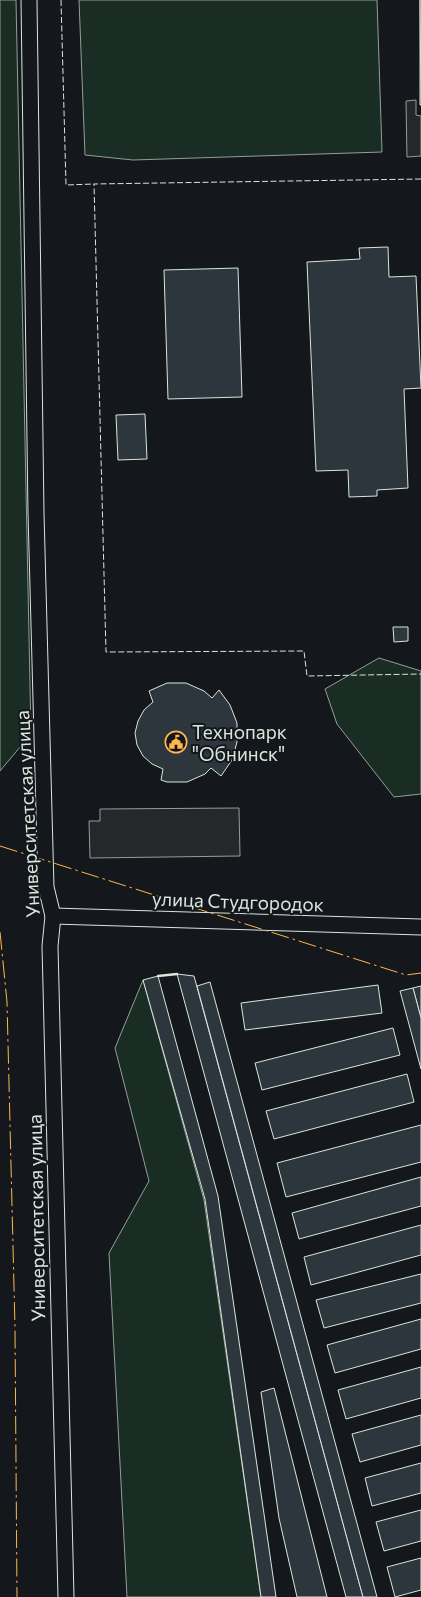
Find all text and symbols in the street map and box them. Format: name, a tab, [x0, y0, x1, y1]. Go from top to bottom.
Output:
street label: Университетская улица	[10, 710, 44, 918]
place label: Технопарк "Обнинск"	[192, 720, 287, 765]
public building icon: Технопарк "Обнинск"	[164, 730, 188, 754]
street label: улица Студгородок	[152, 887, 324, 915]
street label: Университетская улица	[23, 1114, 49, 1322]

